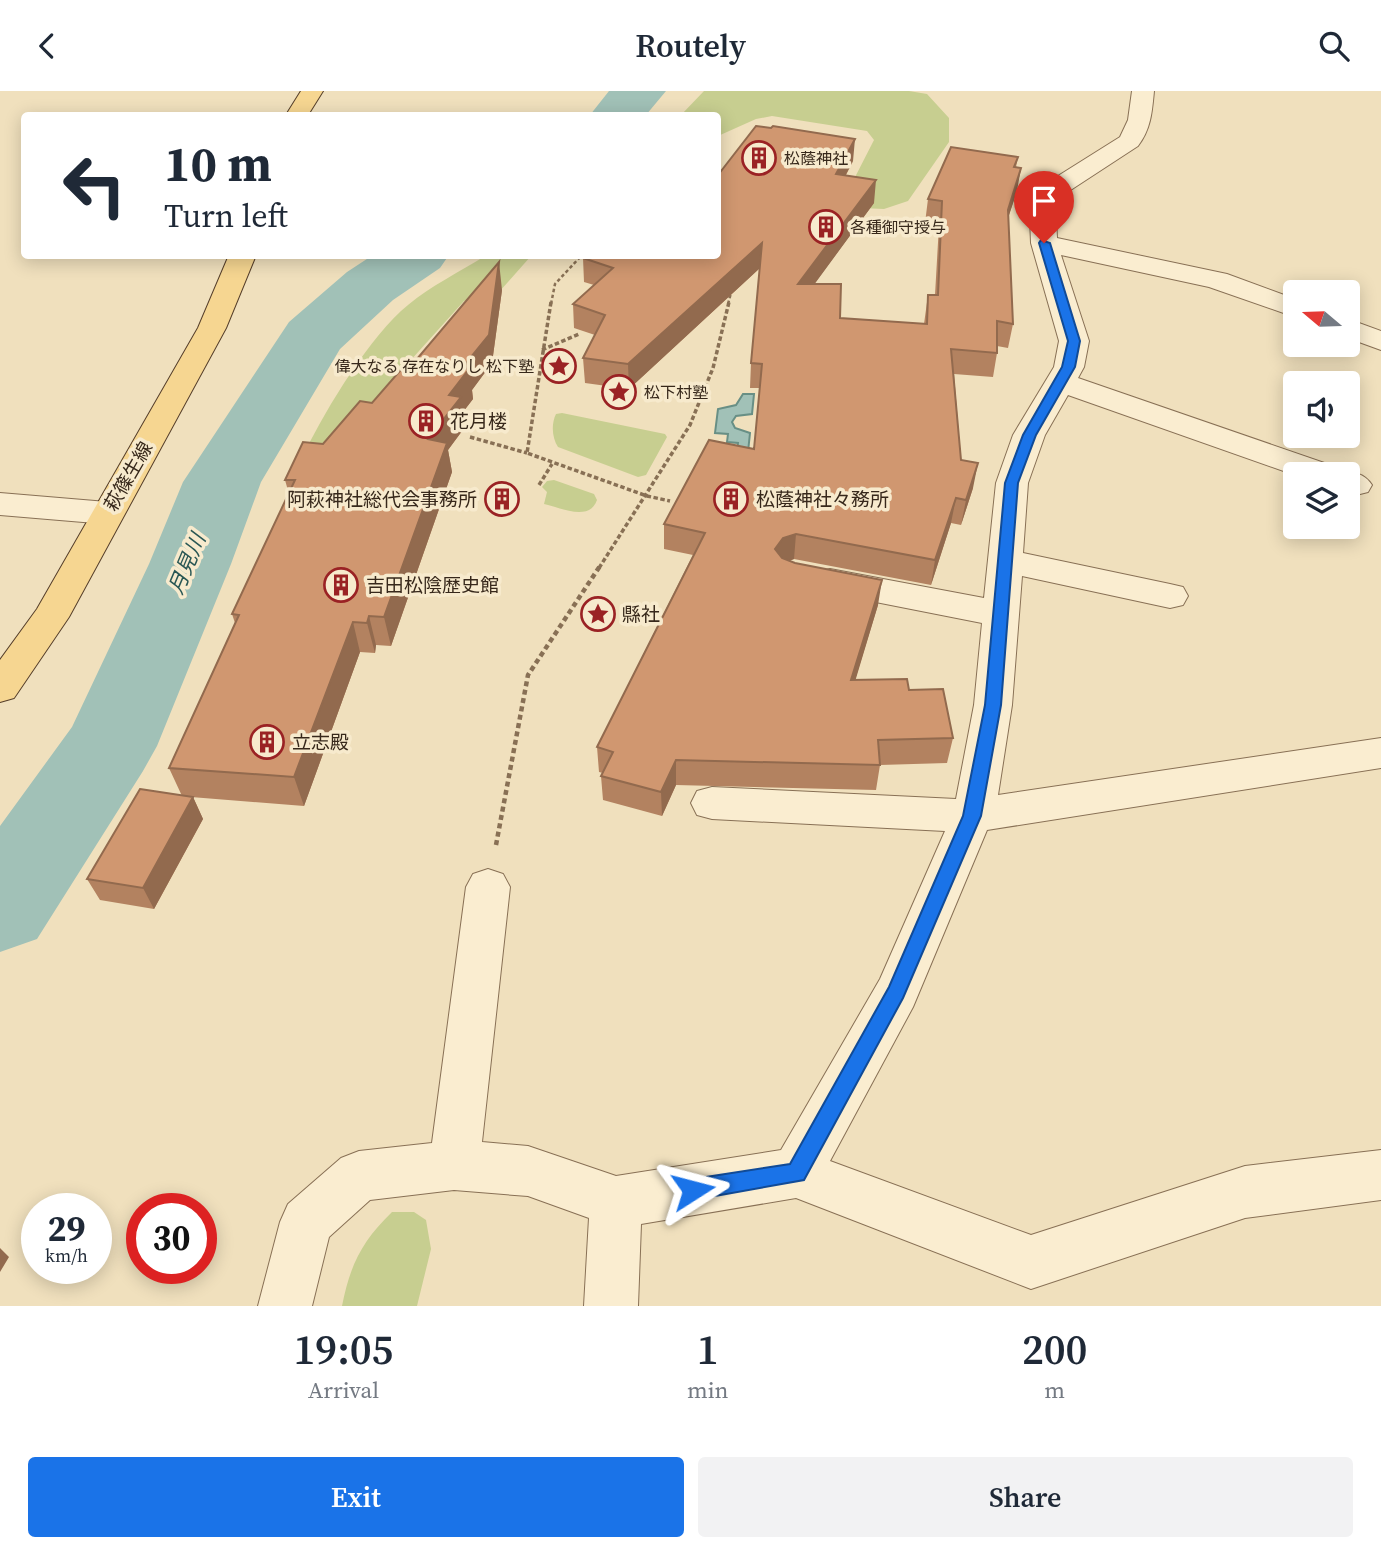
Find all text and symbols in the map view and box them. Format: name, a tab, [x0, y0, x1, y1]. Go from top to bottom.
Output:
text: Routely	[635, 24, 746, 68]
icon: back	[28, 27, 66, 65]
icon: search	[1315, 27, 1353, 65]
text: 10 m	[164, 130, 272, 197]
building icon: 松蔭神社	[740, 139, 778, 177]
icon: left	[49, 140, 140, 231]
place label: 松蔭神社	[784, 147, 848, 169]
pin	[1014, 171, 1074, 243]
icon: arrive	[1025, 182, 1063, 220]
text: Turn left	[164, 194, 288, 238]
building icon: 各種御守授与	[807, 208, 845, 246]
place label: 各種御守授与	[850, 216, 946, 238]
north arrow	[1283, 280, 1360, 357]
map controls	[1283, 280, 1360, 539]
place icon: 偉大なる 存在なりし 松下塾	[540, 347, 578, 385]
place label: 偉大なる 存在なりし 松下塾	[335, 355, 534, 377]
button: sound	[1283, 371, 1360, 448]
place icon: 松下村塾	[600, 373, 638, 411]
place label: 松下村塾	[644, 381, 708, 403]
building icon: 花月楼	[407, 402, 445, 440]
place label: 花月楼	[450, 408, 507, 434]
street label: 萩篠生線	[98, 437, 158, 515]
button: layers	[1283, 462, 1360, 539]
building icon: 阿萩神社総代会事務所	[483, 480, 521, 518]
building icon: 松蔭神社々務所	[712, 480, 750, 518]
place label: 阿萩神社総代会事務所	[287, 486, 477, 512]
place label: 松蔭神社々務所	[756, 486, 889, 512]
water label: 月見川	[161, 527, 213, 598]
building icon: 吉田松陰歴史館	[322, 566, 360, 604]
place label: 吉田松陰歴史館	[366, 572, 499, 598]
place icon: 縣社	[579, 595, 617, 633]
place label: 縣社	[622, 601, 660, 627]
building icon: 立志殿	[248, 723, 286, 761]
place label: 立志殿	[292, 729, 349, 755]
position arrow	[656, 1153, 730, 1227]
speed limit sign: 30	[126, 1193, 217, 1284]
text: 29	[48, 1205, 85, 1253]
text: km/h	[45, 1243, 88, 1268]
text: 19:05	[293, 1320, 393, 1378]
text: 1	[697, 1320, 719, 1378]
text: 200	[1022, 1320, 1087, 1378]
text: Arrival	[308, 1374, 379, 1406]
text: min	[687, 1374, 728, 1406]
text: m	[1044, 1374, 1065, 1406]
button: Exit	[28, 1457, 684, 1537]
button: Share	[698, 1457, 1353, 1537]

